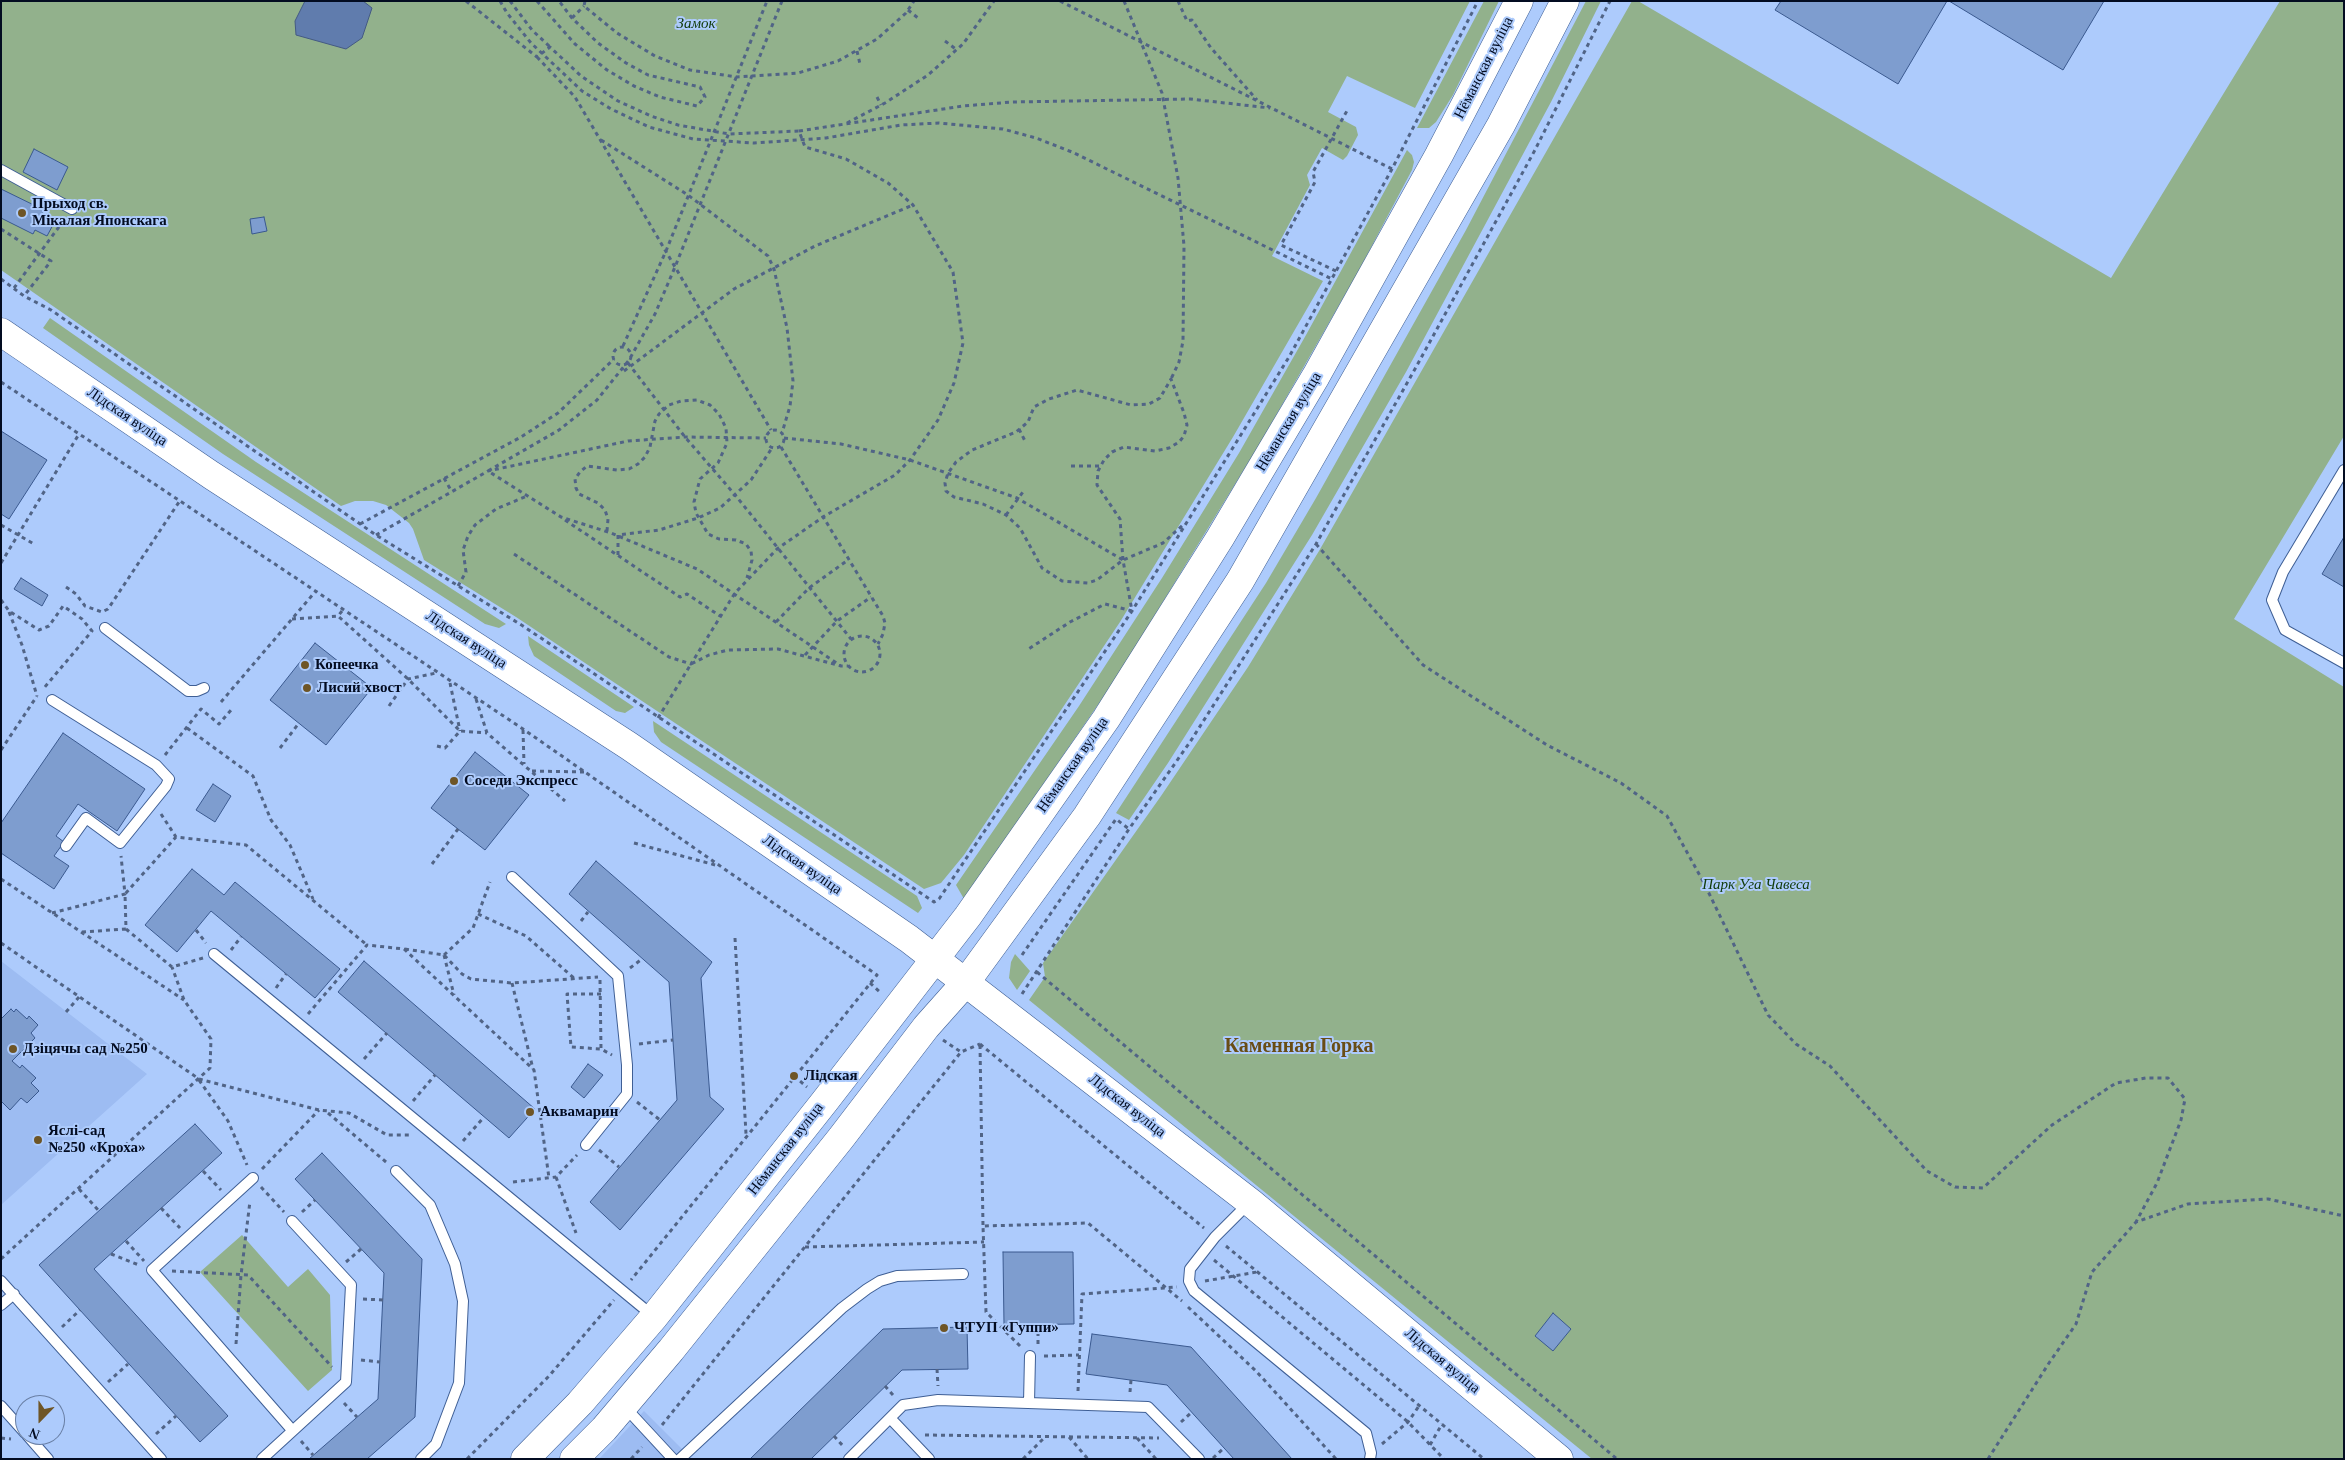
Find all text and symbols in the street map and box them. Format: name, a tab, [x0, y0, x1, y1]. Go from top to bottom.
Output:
street label: Нёманская вуліца	[1450, 14, 1518, 122]
park label: Замок	[676, 15, 716, 33]
place label: Прыход св. Мікалая Японскага	[32, 195, 167, 230]
marker: Прыход св. Мікалая Японскага	[16, 207, 28, 219]
street label: Нёманская вуліца	[1252, 369, 1326, 475]
street label: Лідская вуліца	[84, 384, 170, 450]
street label: Лідская вуліца	[422, 607, 510, 673]
place label: Копеечка	[315, 656, 379, 674]
marker: Копеечка	[299, 659, 311, 671]
place label: Лисий хвост	[317, 679, 402, 697]
marker: Лисий хвост	[301, 682, 313, 694]
street label: Нёманская вуліца	[1033, 714, 1113, 816]
place label: Соседи Экспресс	[464, 772, 578, 790]
marker: Соседи Экспресс	[448, 775, 460, 787]
street label: Лідская вуліца	[759, 831, 845, 899]
park label: Парк Уга Чавеса	[1702, 876, 1810, 894]
district label: Каменная Горка	[1225, 1035, 1373, 1059]
place label: Дзіцячы сад №250	[23, 1040, 148, 1058]
marker: Дзіцячы сад №250	[7, 1043, 19, 1055]
place label: Лідская	[804, 1067, 858, 1085]
marker: Лідская	[788, 1070, 800, 1082]
street label: Лідская вуліца	[1085, 1070, 1169, 1142]
street label: Нёманская вуліца	[744, 1099, 828, 1199]
place label: Аквамарин	[540, 1103, 618, 1121]
marker: Аквамарин	[524, 1106, 536, 1118]
place label: Яслі-сад №250 «Кроха»	[48, 1122, 145, 1157]
marker: Яслі-сад №250 «Кроха»	[32, 1134, 44, 1146]
place label: ЧТУП «Гуппи»	[954, 1319, 1059, 1337]
marker: ЧТУП «Гуппи»	[938, 1322, 950, 1334]
street label: Лідская вуліца	[1401, 1324, 1483, 1398]
north arrow	[15, 1395, 65, 1445]
text: N	[27, 1425, 42, 1442]

